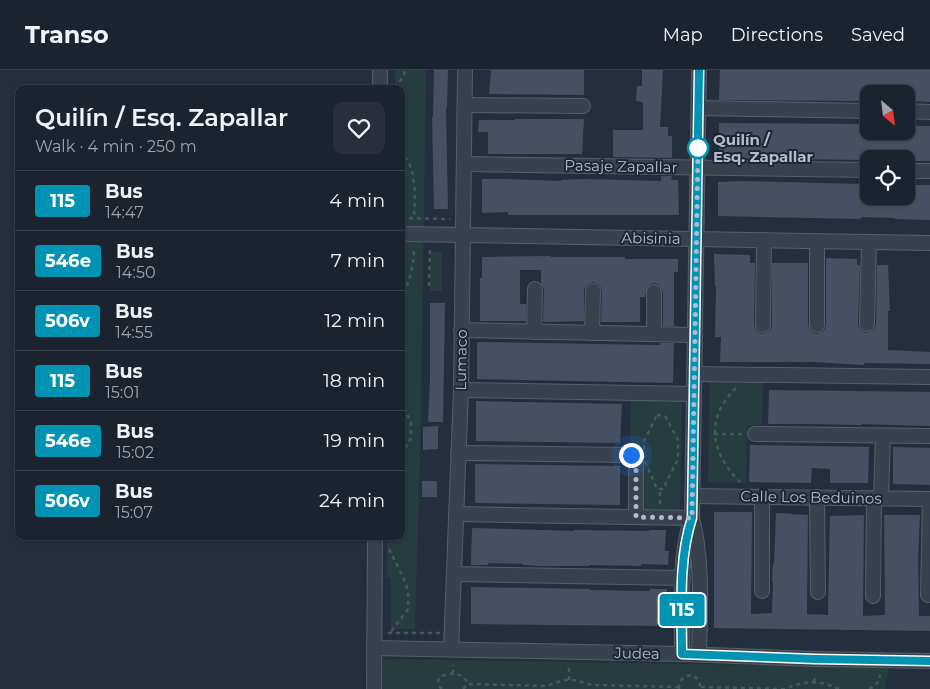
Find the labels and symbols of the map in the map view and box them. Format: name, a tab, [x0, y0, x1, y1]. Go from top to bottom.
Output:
north arrow	[860, 85, 915, 140]
place label: Quilín / Esq. Zapallar	[713, 130, 814, 166]
marker: Quilín / Esq. Zapallar	[687, 137, 709, 159]
street label: Pasaje Zapallar	[564, 156, 678, 176]
street label: Abisinia	[621, 228, 681, 248]
street label: Lumaco	[451, 329, 471, 391]
your location	[619, 443, 644, 468]
street label: Calle Los Beduinos	[740, 486, 882, 508]
line badge: 115	[653, 594, 711, 626]
street label: Judea	[613, 643, 660, 663]

